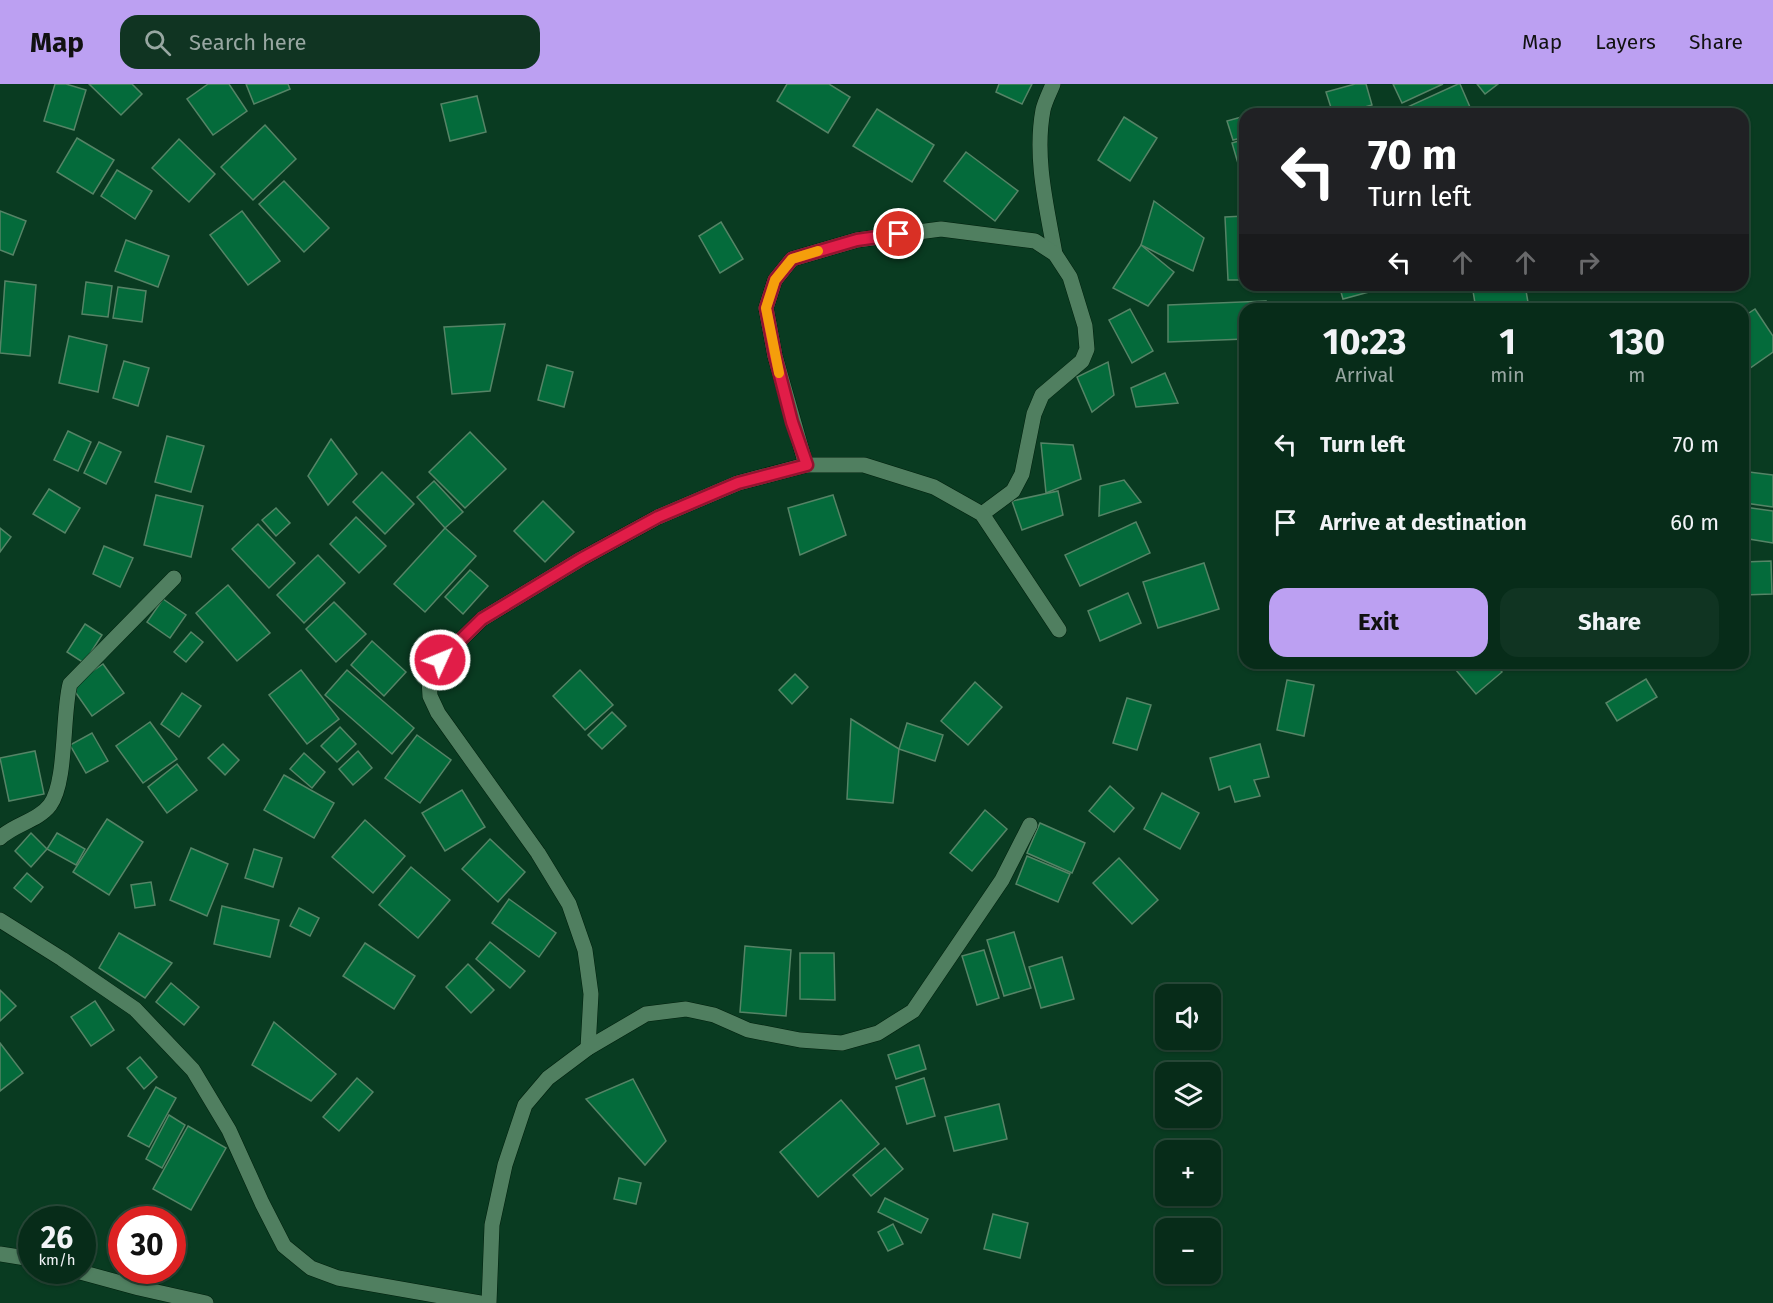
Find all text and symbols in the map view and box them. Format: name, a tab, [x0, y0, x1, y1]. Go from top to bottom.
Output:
search box	[120, 15, 540, 69]
text: Map	[30, 26, 84, 59]
icon: search	[141, 26, 174, 59]
text: Search here	[189, 29, 307, 56]
text: Map	[1522, 29, 1562, 55]
text: Layers	[1595, 29, 1656, 55]
text: Share	[1689, 29, 1743, 55]
text: 70 m	[1368, 130, 1457, 180]
icon: left	[1269, 132, 1347, 210]
text: Turn left	[1368, 181, 1471, 213]
pin	[873, 208, 924, 259]
icon: arrive	[882, 217, 915, 250]
icon: left	[1383, 246, 1416, 279]
icon: ahead	[1446, 246, 1479, 279]
icon: ahead	[1509, 246, 1542, 279]
icon: right	[1572, 246, 1605, 279]
text: 10:23	[1323, 320, 1406, 364]
text: 1	[1499, 320, 1516, 364]
text: 130	[1609, 320, 1665, 364]
text: Arrival	[1335, 363, 1394, 387]
text: min	[1490, 363, 1525, 387]
text: m	[1628, 363, 1645, 387]
icon: left	[1269, 428, 1302, 461]
text: Turn left	[1320, 431, 1405, 458]
text: 70 m	[1673, 431, 1719, 458]
icon: arrive	[1269, 506, 1302, 539]
text: Arrive at destination	[1320, 509, 1527, 536]
text: 60 m	[1670, 509, 1719, 536]
button: Exit	[1269, 588, 1488, 657]
button: Share	[1500, 588, 1719, 657]
position arrow	[408, 628, 472, 692]
map controls	[1155, 984, 1221, 1284]
button: sound	[1155, 984, 1221, 1050]
button: layers	[1155, 1062, 1221, 1128]
button: +	[1155, 1140, 1221, 1206]
speed limit sign: 30	[108, 1206, 186, 1284]
button: −	[1155, 1218, 1221, 1284]
text: 26	[41, 1220, 73, 1256]
text: km/h	[38, 1251, 76, 1269]

